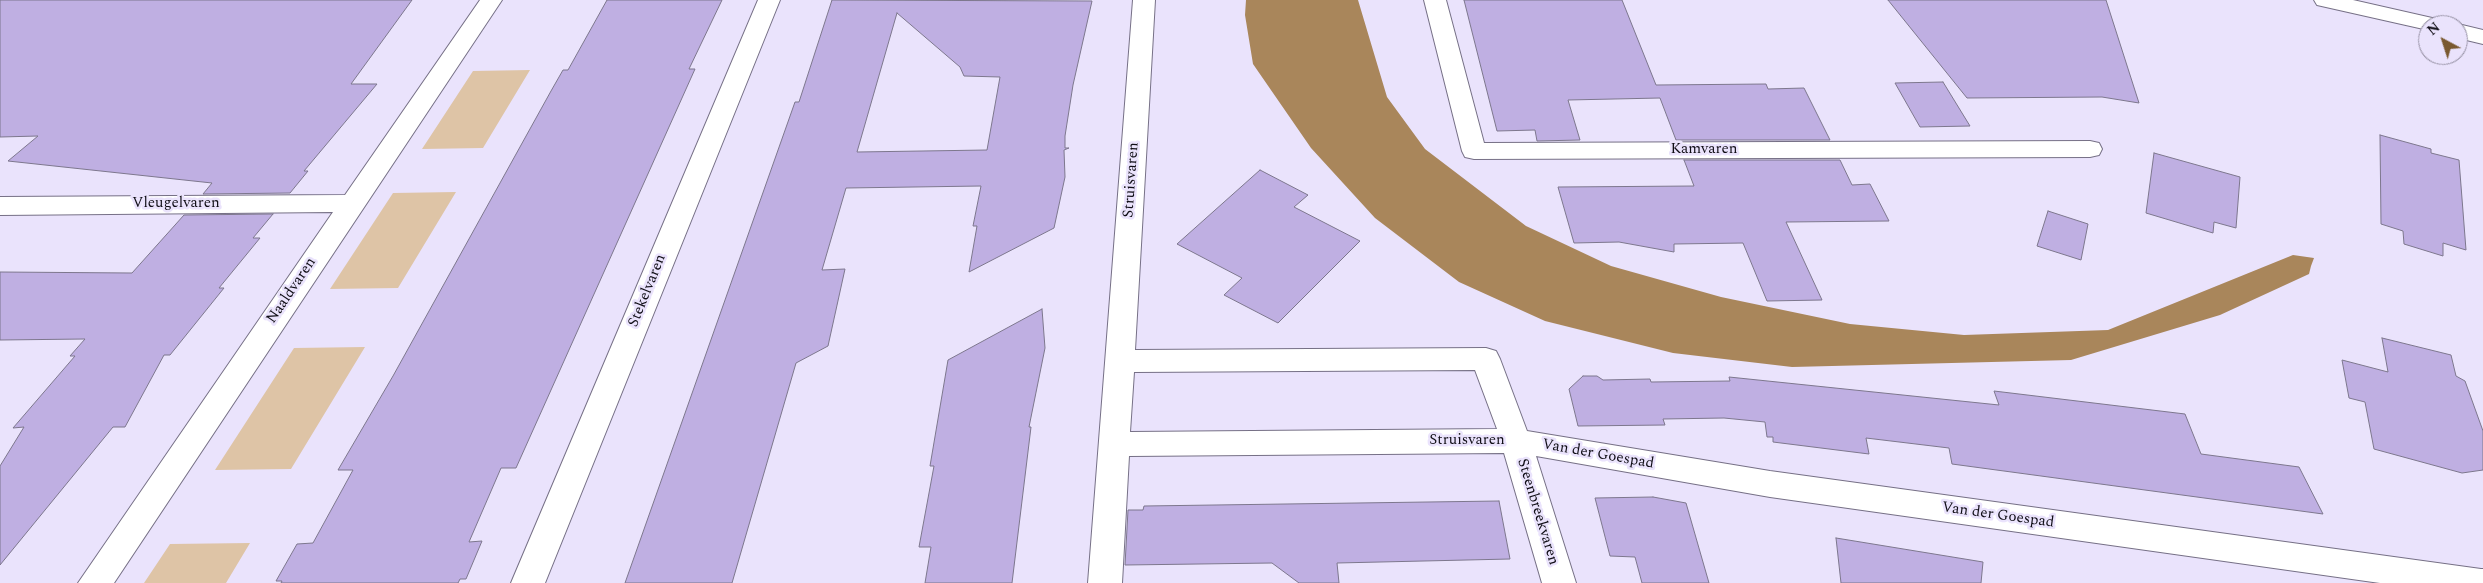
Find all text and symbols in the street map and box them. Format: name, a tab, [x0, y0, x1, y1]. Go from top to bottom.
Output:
north arrow	[2418, 15, 2468, 65]
text: N	[2423, 17, 2445, 41]
street label: Kamvaren	[1670, 141, 1738, 159]
street label: Struisvaren	[1120, 142, 1144, 218]
street label: Vleugelvaren	[132, 195, 220, 213]
street label: Stekelvaren	[625, 252, 671, 330]
street label: Naaldvaren	[263, 255, 321, 327]
street label: Struisvaren	[1429, 432, 1505, 450]
street label: Van der Goespad	[1541, 436, 1655, 474]
street label: Steenbreekvaren	[1512, 457, 1562, 567]
street label: Van der Goespad	[1941, 499, 2055, 533]

